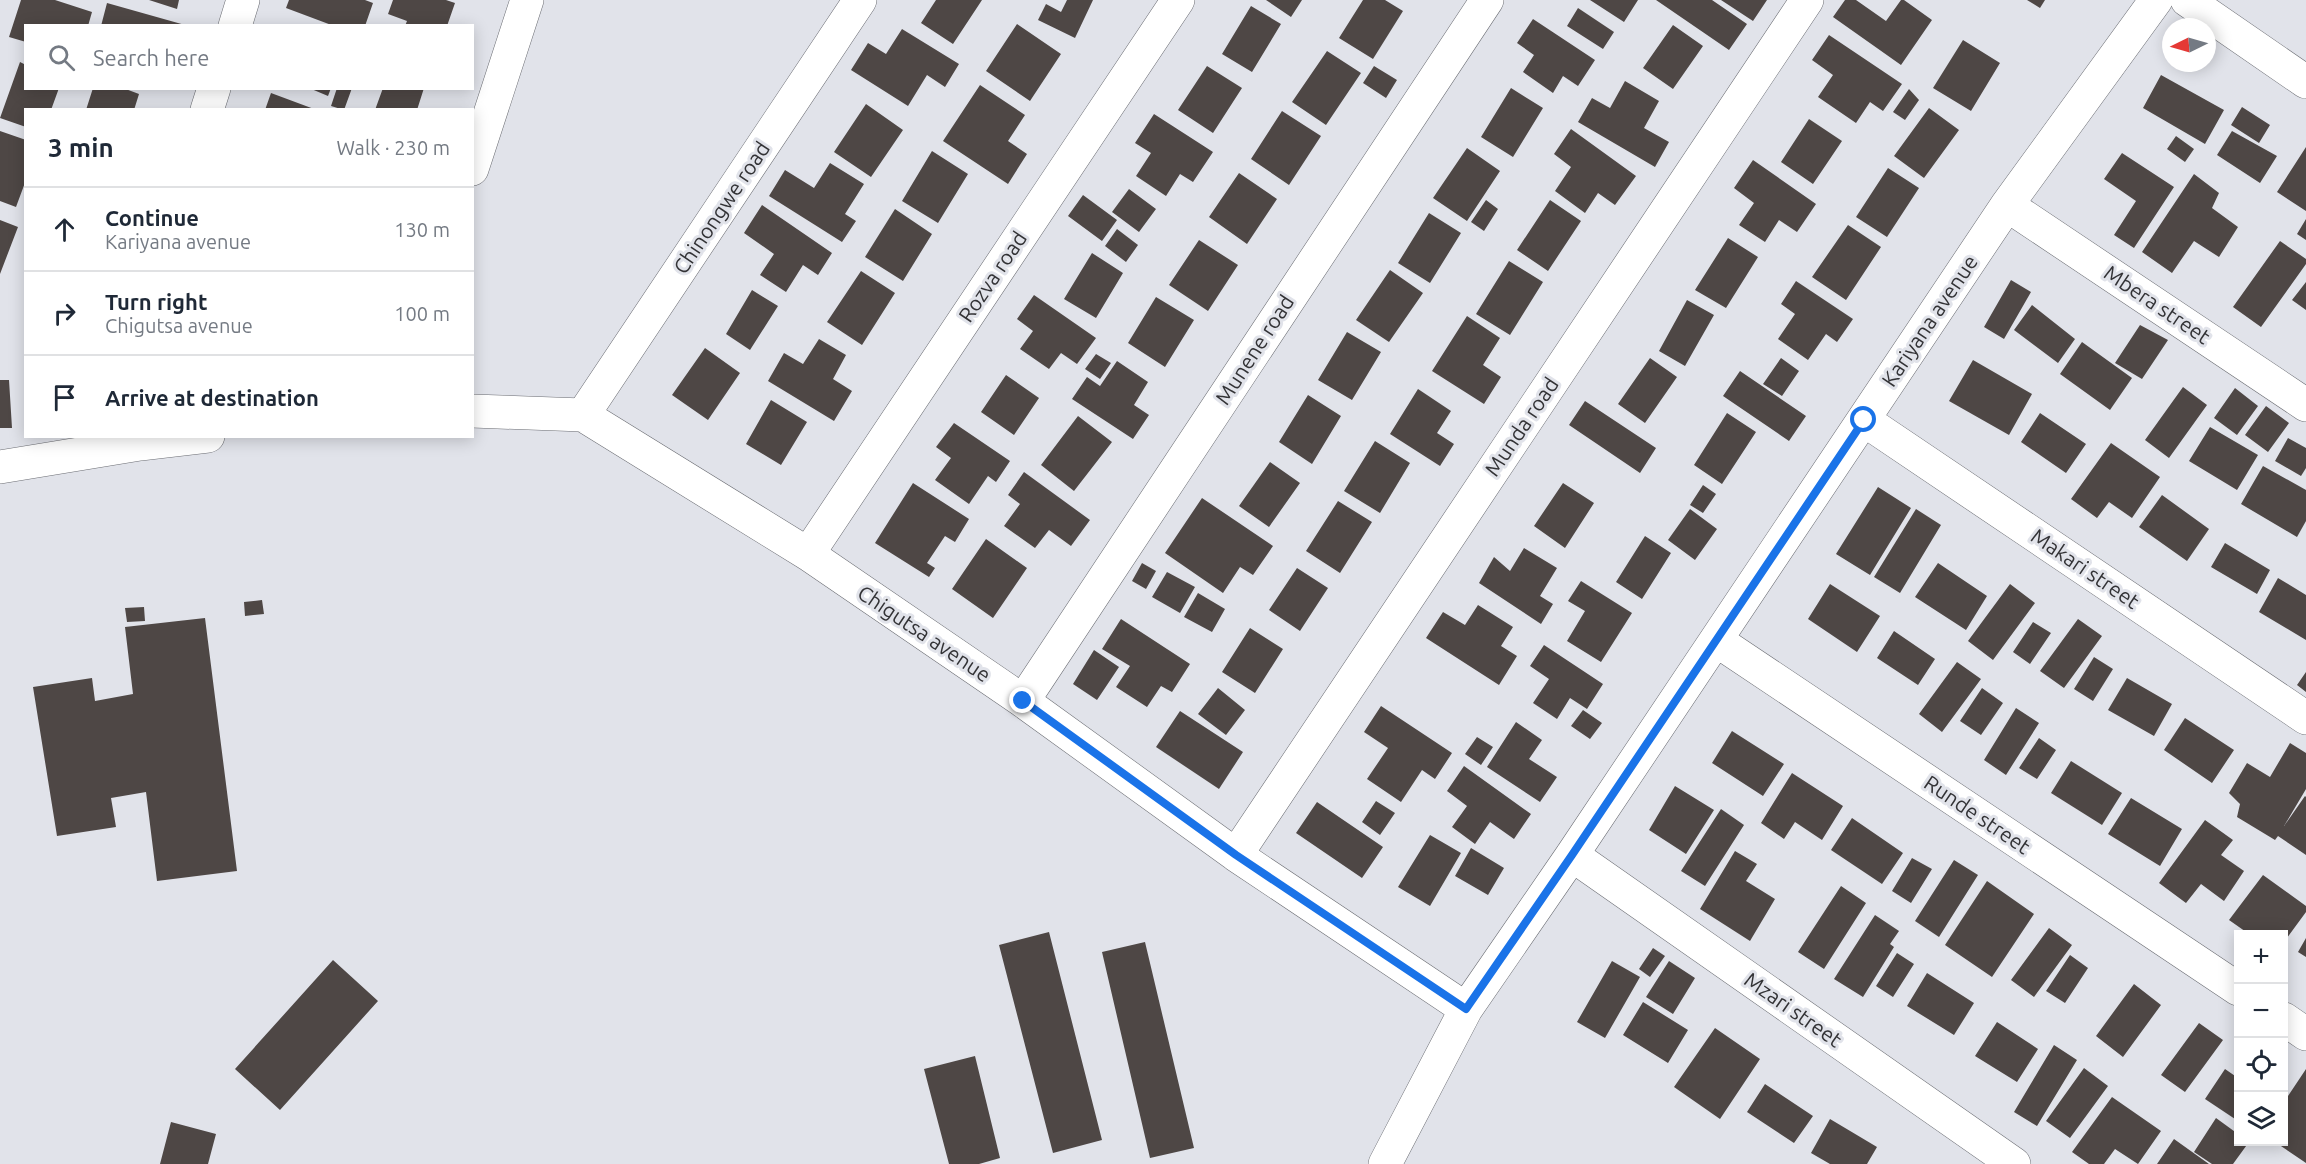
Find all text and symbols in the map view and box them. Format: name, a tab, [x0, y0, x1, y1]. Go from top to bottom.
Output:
north arrow	[2162, 18, 2216, 72]
search box	[24, 24, 474, 90]
icon: search	[45, 41, 78, 74]
text: Search here	[93, 45, 209, 70]
text: 3 min	[48, 133, 114, 162]
text: Walk · 230 m	[337, 136, 450, 159]
street label: Chinongwe road	[668, 137, 774, 278]
text: Continue	[105, 205, 199, 230]
icon: ahead	[48, 213, 81, 246]
text: 130 m	[394, 218, 450, 241]
street label: Rozva road	[953, 227, 1031, 326]
text: Kariyana avenue	[105, 230, 251, 253]
street label: Kariyana avenue	[1876, 250, 1982, 391]
street label: Mbera street	[2100, 260, 2215, 348]
text: Turn right	[105, 289, 207, 314]
street label: Munene road	[1210, 290, 1298, 409]
icon: right	[48, 297, 81, 330]
text: 100 m	[394, 302, 450, 325]
text: Chigutsa avenue	[105, 314, 253, 337]
street label: Munda road	[1480, 373, 1563, 480]
icon: arrive	[48, 381, 81, 414]
text: Arrive at destination	[105, 385, 319, 410]
route start	[1850, 406, 1876, 432]
street label: Makari street	[2027, 523, 2144, 613]
street label: Chigutsa avenue	[854, 580, 996, 687]
route end	[1009, 687, 1035, 713]
street label: Runde street	[1920, 770, 2035, 858]
map controls	[2234, 930, 2288, 1146]
button: +	[2234, 930, 2288, 984]
street label: Mzari street	[1740, 967, 1847, 1051]
button: −	[2234, 984, 2288, 1038]
button: locate	[2234, 1038, 2288, 1092]
button: layers	[2234, 1092, 2288, 1146]

